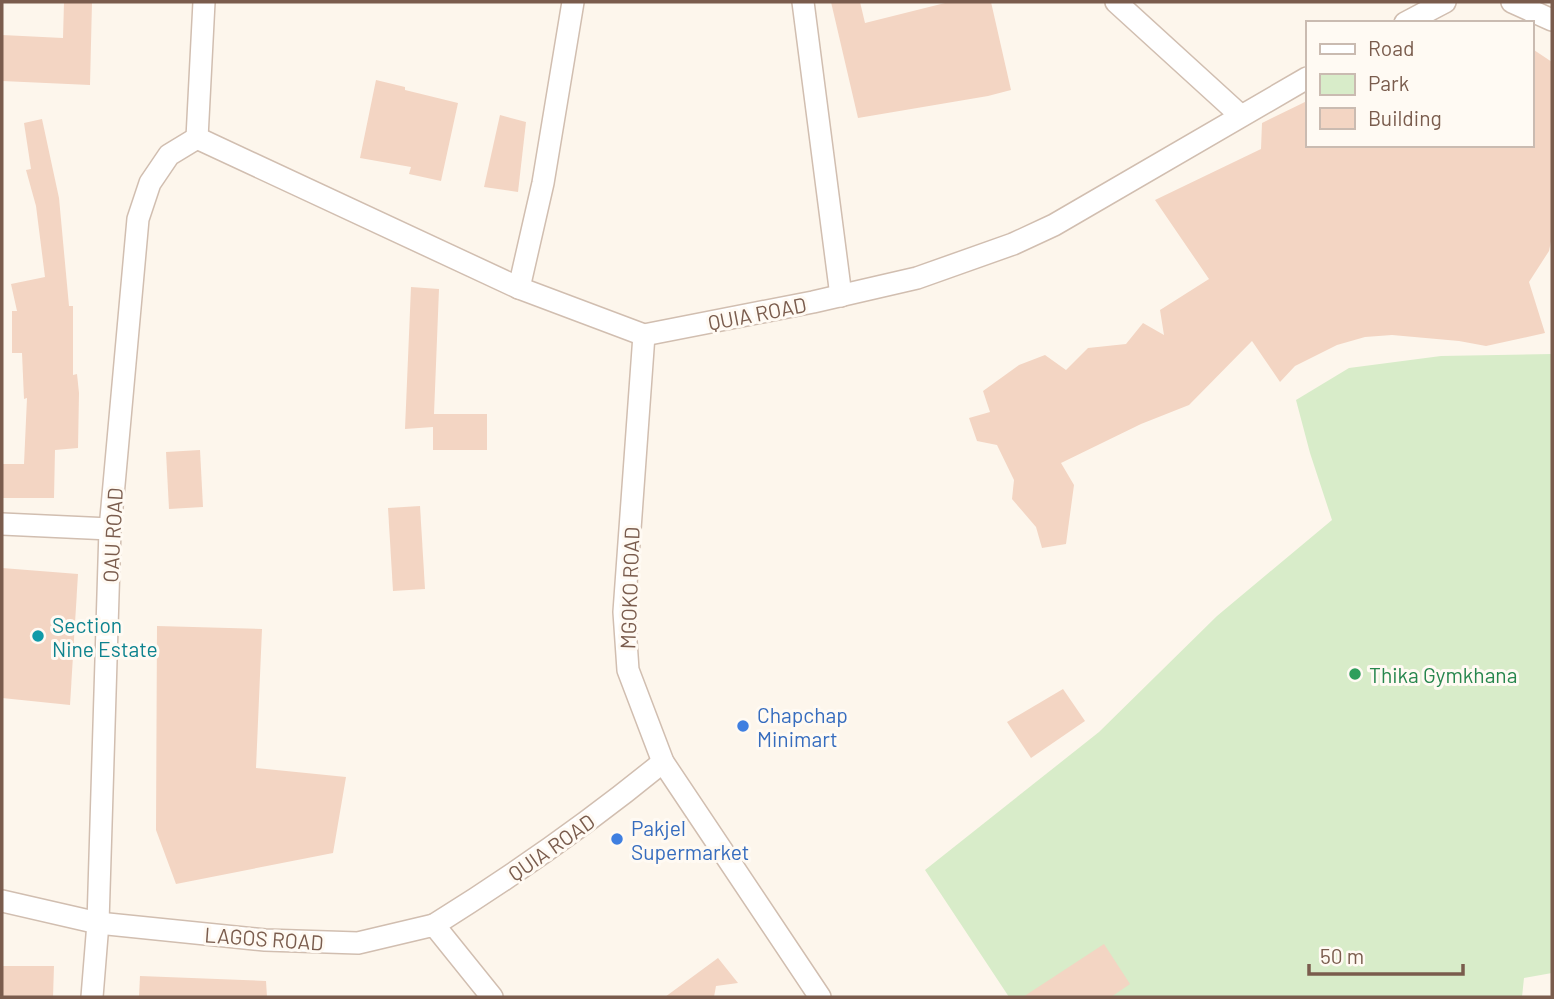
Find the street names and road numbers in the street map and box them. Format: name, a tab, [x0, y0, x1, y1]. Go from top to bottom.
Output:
street label: QUIA ROAD	[706, 291, 808, 335]
street label: OAU ROAD	[97, 487, 127, 583]
street label: MGOKO ROAD	[614, 526, 644, 650]
street label: QUIA ROAD	[503, 808, 599, 886]
street label: LAGOS ROAD	[204, 921, 324, 955]

